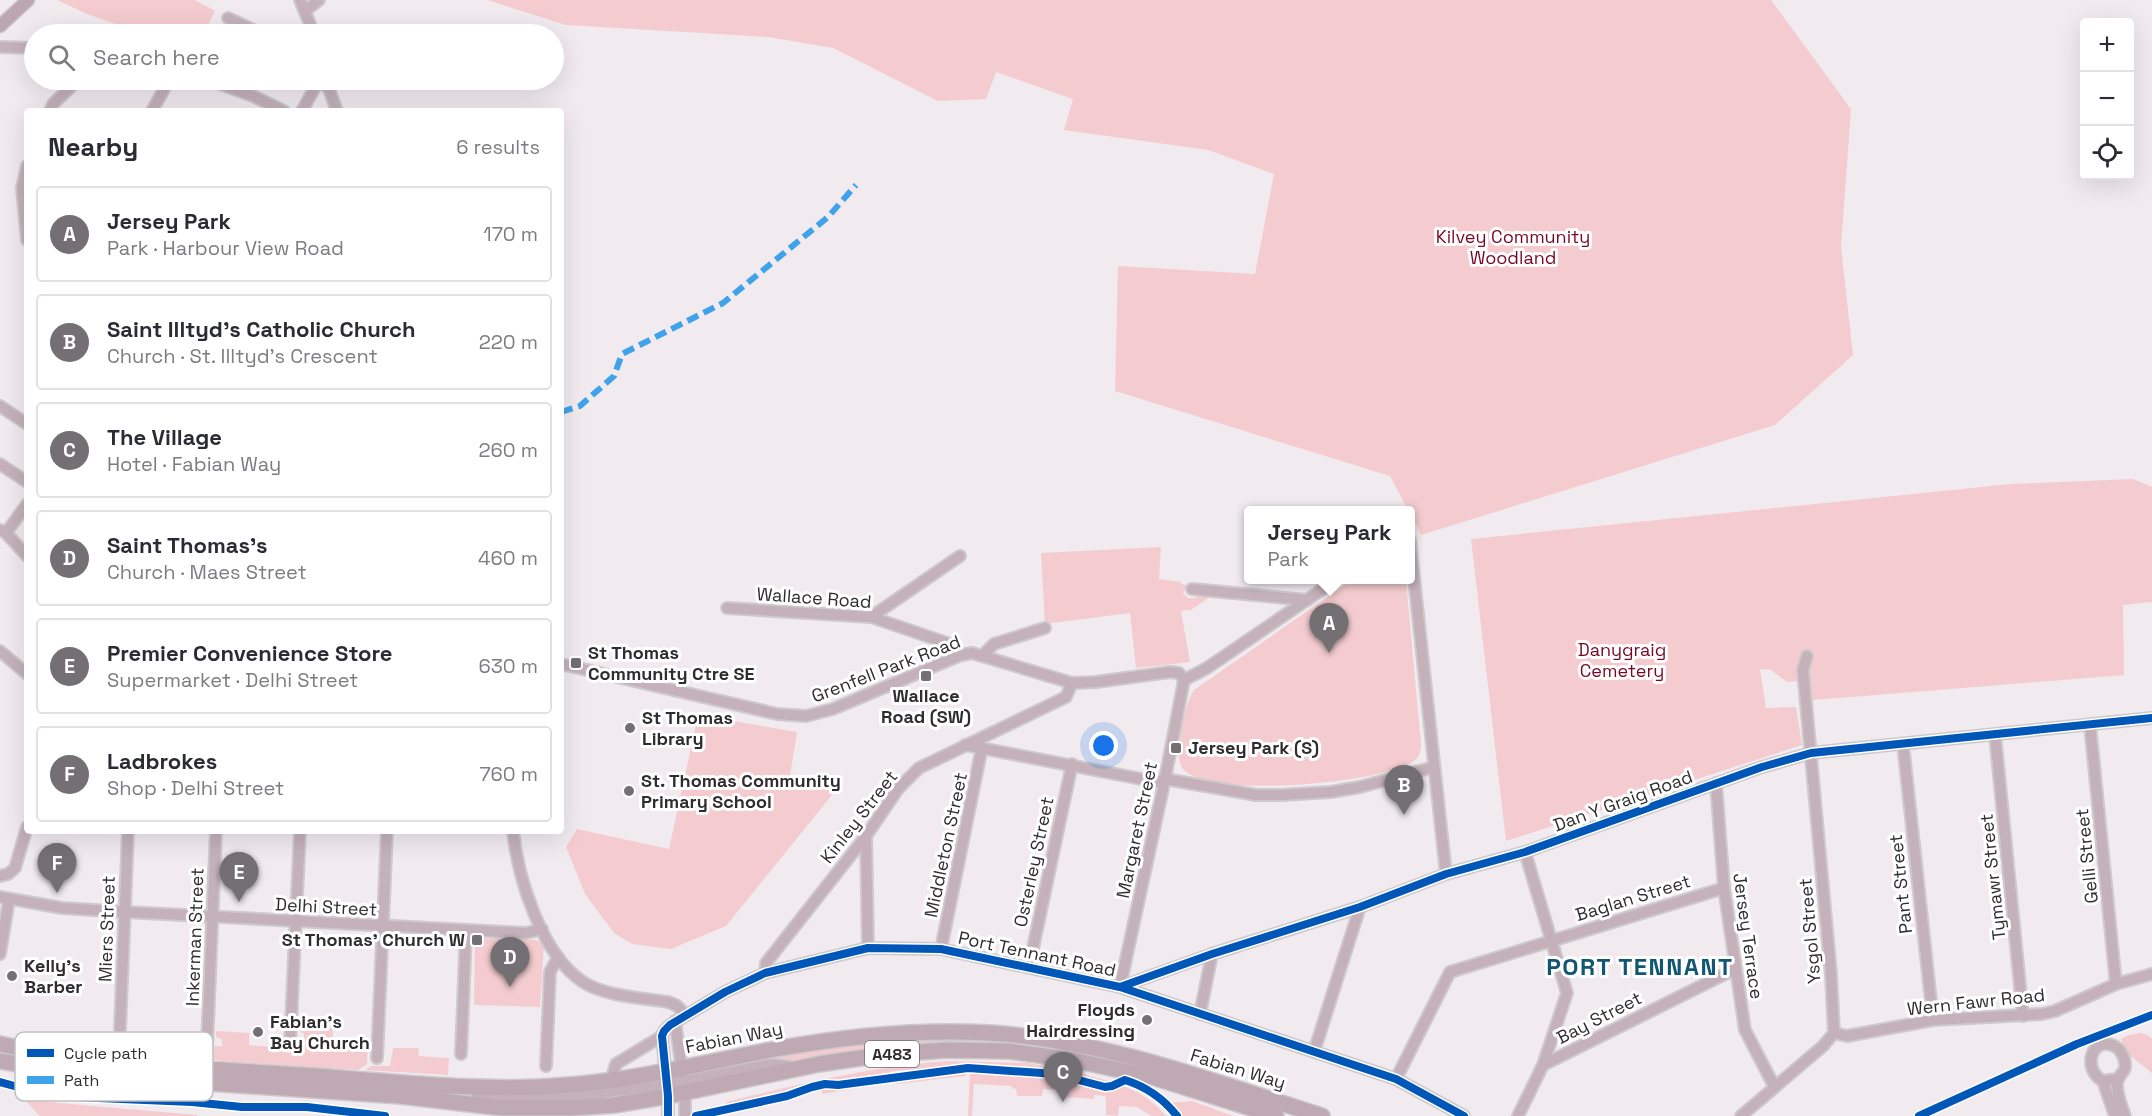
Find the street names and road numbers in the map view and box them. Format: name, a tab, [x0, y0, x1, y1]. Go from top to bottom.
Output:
street label: Wallace Road	[756, 582, 872, 613]
street label: Grenfell Park Road	[808, 630, 964, 708]
street label: Margaret Street	[1111, 760, 1162, 900]
street label: Kinley Street	[815, 765, 902, 868]
street label: Dan Y Graig Road	[1550, 765, 1696, 836]
street label: Middleton Street	[919, 770, 972, 919]
street label: Osterley Street	[1008, 795, 1059, 929]
street label: Gelli Street	[2070, 807, 2103, 905]
street label: Tymawr Street	[1974, 813, 2011, 941]
street label: Pant Street	[1884, 833, 1917, 935]
street label: Inkerman Street	[181, 867, 208, 1007]
street label: Baglan Street	[1573, 869, 1693, 926]
street label: Jersey Terrace	[1728, 871, 1769, 1000]
street label: Miers Street	[93, 875, 120, 983]
street label: Ysgol Street	[1793, 877, 1826, 985]
street label: Delhi Street	[274, 892, 378, 921]
street label: Port Tennant Road	[956, 926, 1118, 981]
street label: Wern Fawr Road	[1906, 983, 2046, 1020]
street label: Bay Street	[1552, 986, 1645, 1049]
street label: Fabian Way	[683, 1017, 784, 1058]
road number: A483	[865, 1041, 919, 1067]
street label: Fabian Way	[1188, 1043, 1289, 1094]

